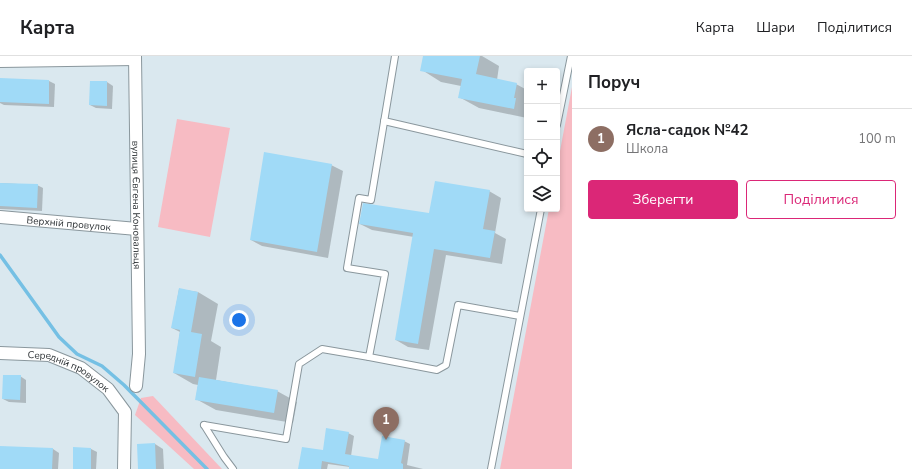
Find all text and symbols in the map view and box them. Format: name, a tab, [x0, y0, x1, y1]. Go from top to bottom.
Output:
text: Карта	[20, 15, 75, 41]
text: Карта	[696, 18, 734, 37]
text: Шари	[756, 18, 795, 37]
text: Поділитися	[817, 18, 892, 37]
map controls	[524, 68, 560, 212]
button: +	[524, 68, 560, 104]
text: Поруч	[588, 71, 640, 94]
button: −	[524, 104, 560, 140]
text: Ясла-садок №42	[626, 120, 749, 140]
text: 1	[597, 130, 605, 148]
text: 100 m	[858, 130, 896, 148]
button: locate	[524, 140, 560, 176]
text: Школа	[626, 140, 668, 158]
street label: вулиця Євгена Коновальця	[128, 141, 144, 269]
button: layers	[524, 176, 560, 212]
button: Зберегти	[588, 180, 738, 219]
button: Поділитися	[746, 180, 896, 219]
street label: Верхній провулок	[26, 213, 112, 235]
your location	[229, 310, 249, 330]
street label: Середній провулок	[27, 348, 113, 396]
pin: 1	[373, 407, 399, 440]

